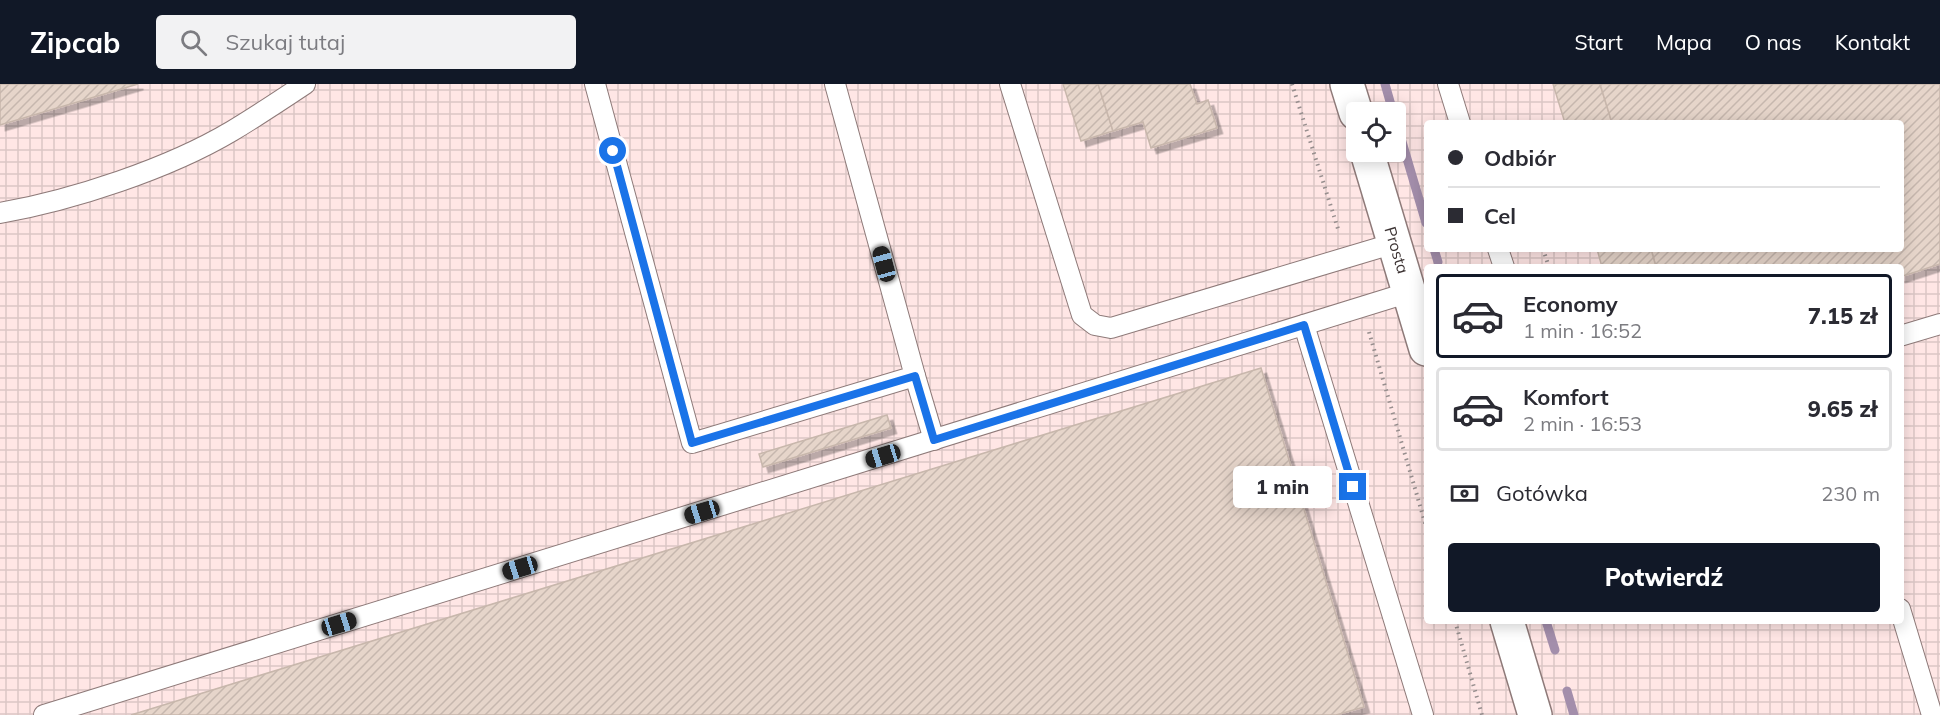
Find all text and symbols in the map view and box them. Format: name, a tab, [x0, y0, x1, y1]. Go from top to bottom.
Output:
search box	[156, 15, 576, 69]
text: Zipcab	[30, 25, 120, 60]
icon: search	[177, 26, 210, 59]
text: Szukaj tutaj	[225, 28, 345, 56]
text: Start	[1574, 29, 1623, 55]
text: Mapa	[1656, 29, 1712, 55]
text: O nas	[1745, 29, 1802, 55]
text: Kontakt	[1835, 29, 1910, 55]
map controls	[1346, 102, 1406, 162]
button: locate	[1346, 102, 1406, 162]
route start	[599, 137, 626, 164]
text: Odbiór	[1484, 144, 1556, 172]
text: Cel	[1484, 202, 1516, 230]
street label: Prosta	[1380, 224, 1414, 276]
car	[871, 244, 897, 284]
icon: car	[1451, 289, 1505, 343]
text: Economy	[1523, 290, 1618, 318]
text: 7.15 zł	[1808, 302, 1877, 330]
text: 1 min · 16:52	[1523, 318, 1642, 343]
icon: car	[1451, 382, 1505, 436]
text: Komfort	[1523, 383, 1609, 411]
text: 9.65 zł	[1808, 395, 1877, 423]
text: 2 min · 16:53	[1523, 411, 1642, 436]
car	[863, 442, 903, 470]
callout: 1 min	[1233, 466, 1332, 508]
route end	[1339, 473, 1366, 500]
text: 1 min	[1256, 474, 1309, 499]
icon: cash	[1448, 477, 1481, 510]
text: Gotówka	[1496, 479, 1588, 507]
text: 230 m	[1821, 481, 1880, 506]
car	[682, 498, 722, 526]
button: Potwierdź	[1448, 543, 1880, 612]
car	[500, 554, 540, 582]
car	[319, 610, 359, 638]

